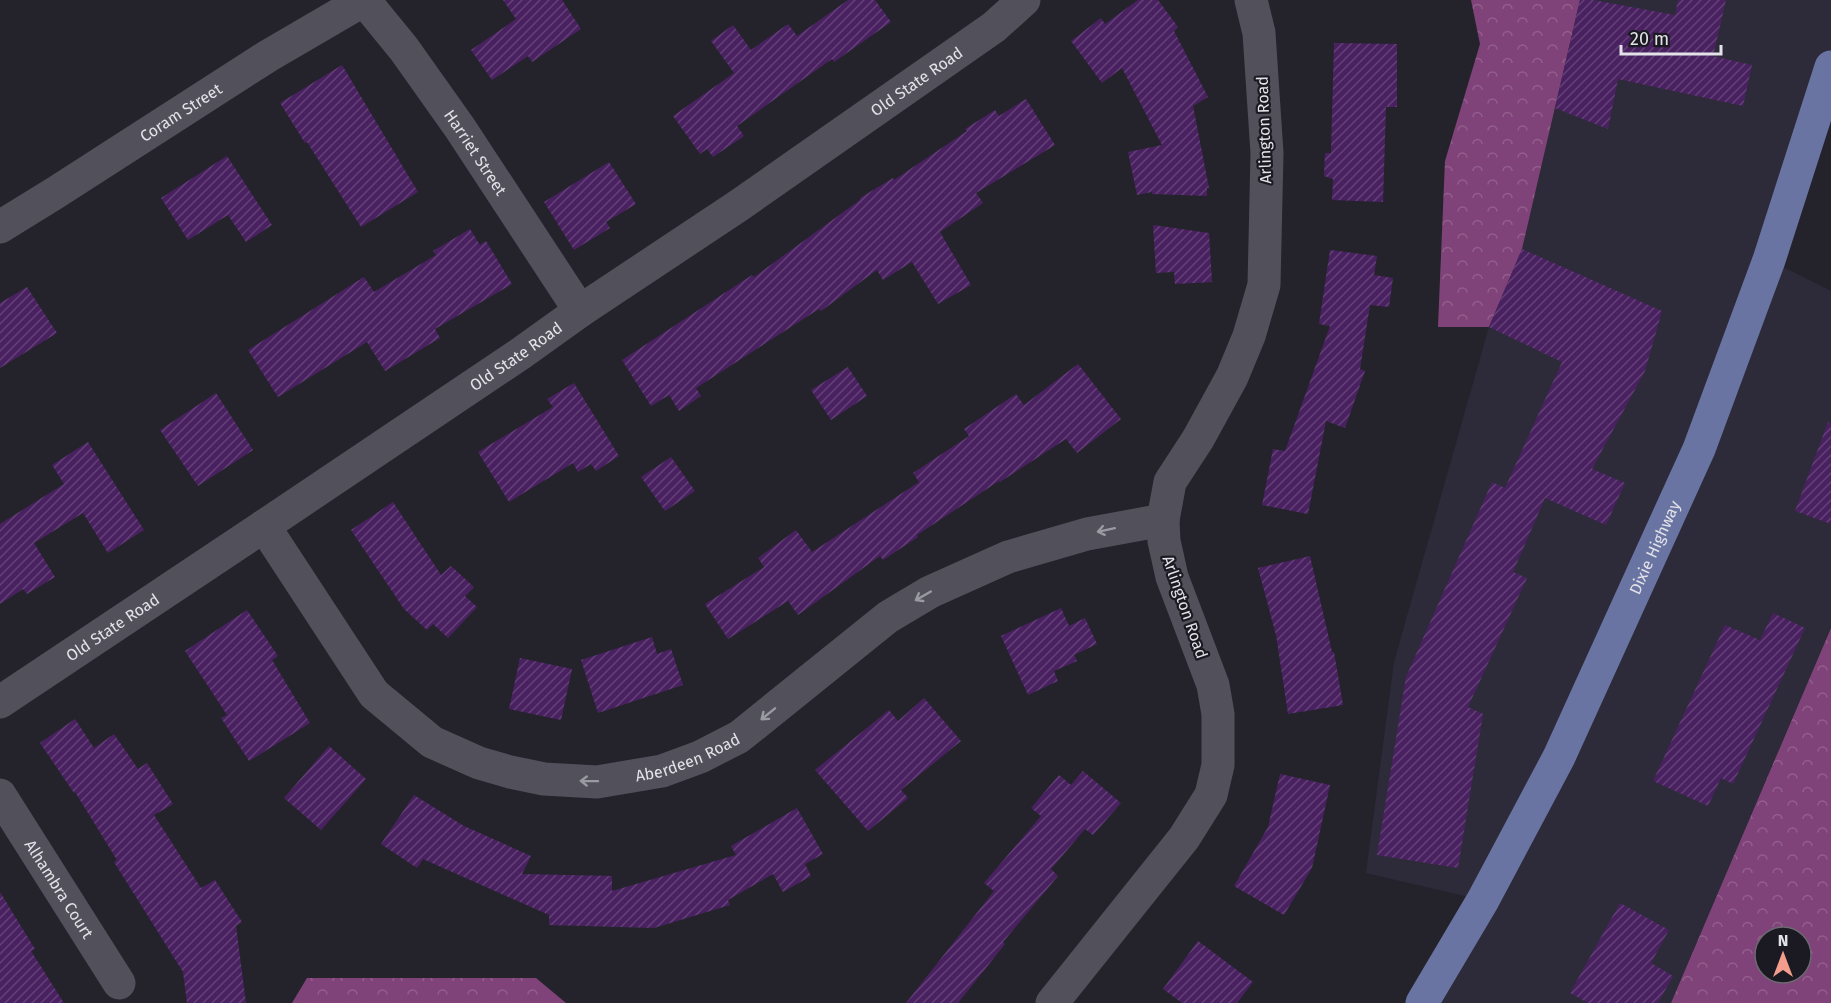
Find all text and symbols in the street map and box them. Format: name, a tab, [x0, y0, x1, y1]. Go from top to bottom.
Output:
scale bar	[1621, 18, 1722, 56]
text: 20 m	[1630, 28, 1669, 50]
street label: Old State Road	[867, 42, 966, 120]
street label: Arlington Road	[1253, 76, 1275, 184]
street label: Coram Street	[136, 79, 225, 146]
street label: Harriet Street	[440, 106, 511, 199]
street label: Old State Road	[466, 318, 566, 395]
street label: Dixie Highway	[1625, 497, 1684, 597]
one-way arrow	[1096, 525, 1116, 536]
street label: Arlington Road	[1158, 553, 1212, 661]
street label: Old State Road	[62, 589, 163, 665]
one-way arrow	[915, 590, 932, 602]
one-way arrow	[760, 707, 776, 720]
street label: Aberdeen Road	[634, 729, 743, 785]
one-way arrow	[580, 775, 600, 787]
street label: Alhambra Court	[21, 836, 98, 942]
north arrow	[1753, 925, 1813, 985]
text: N	[1778, 931, 1788, 950]

